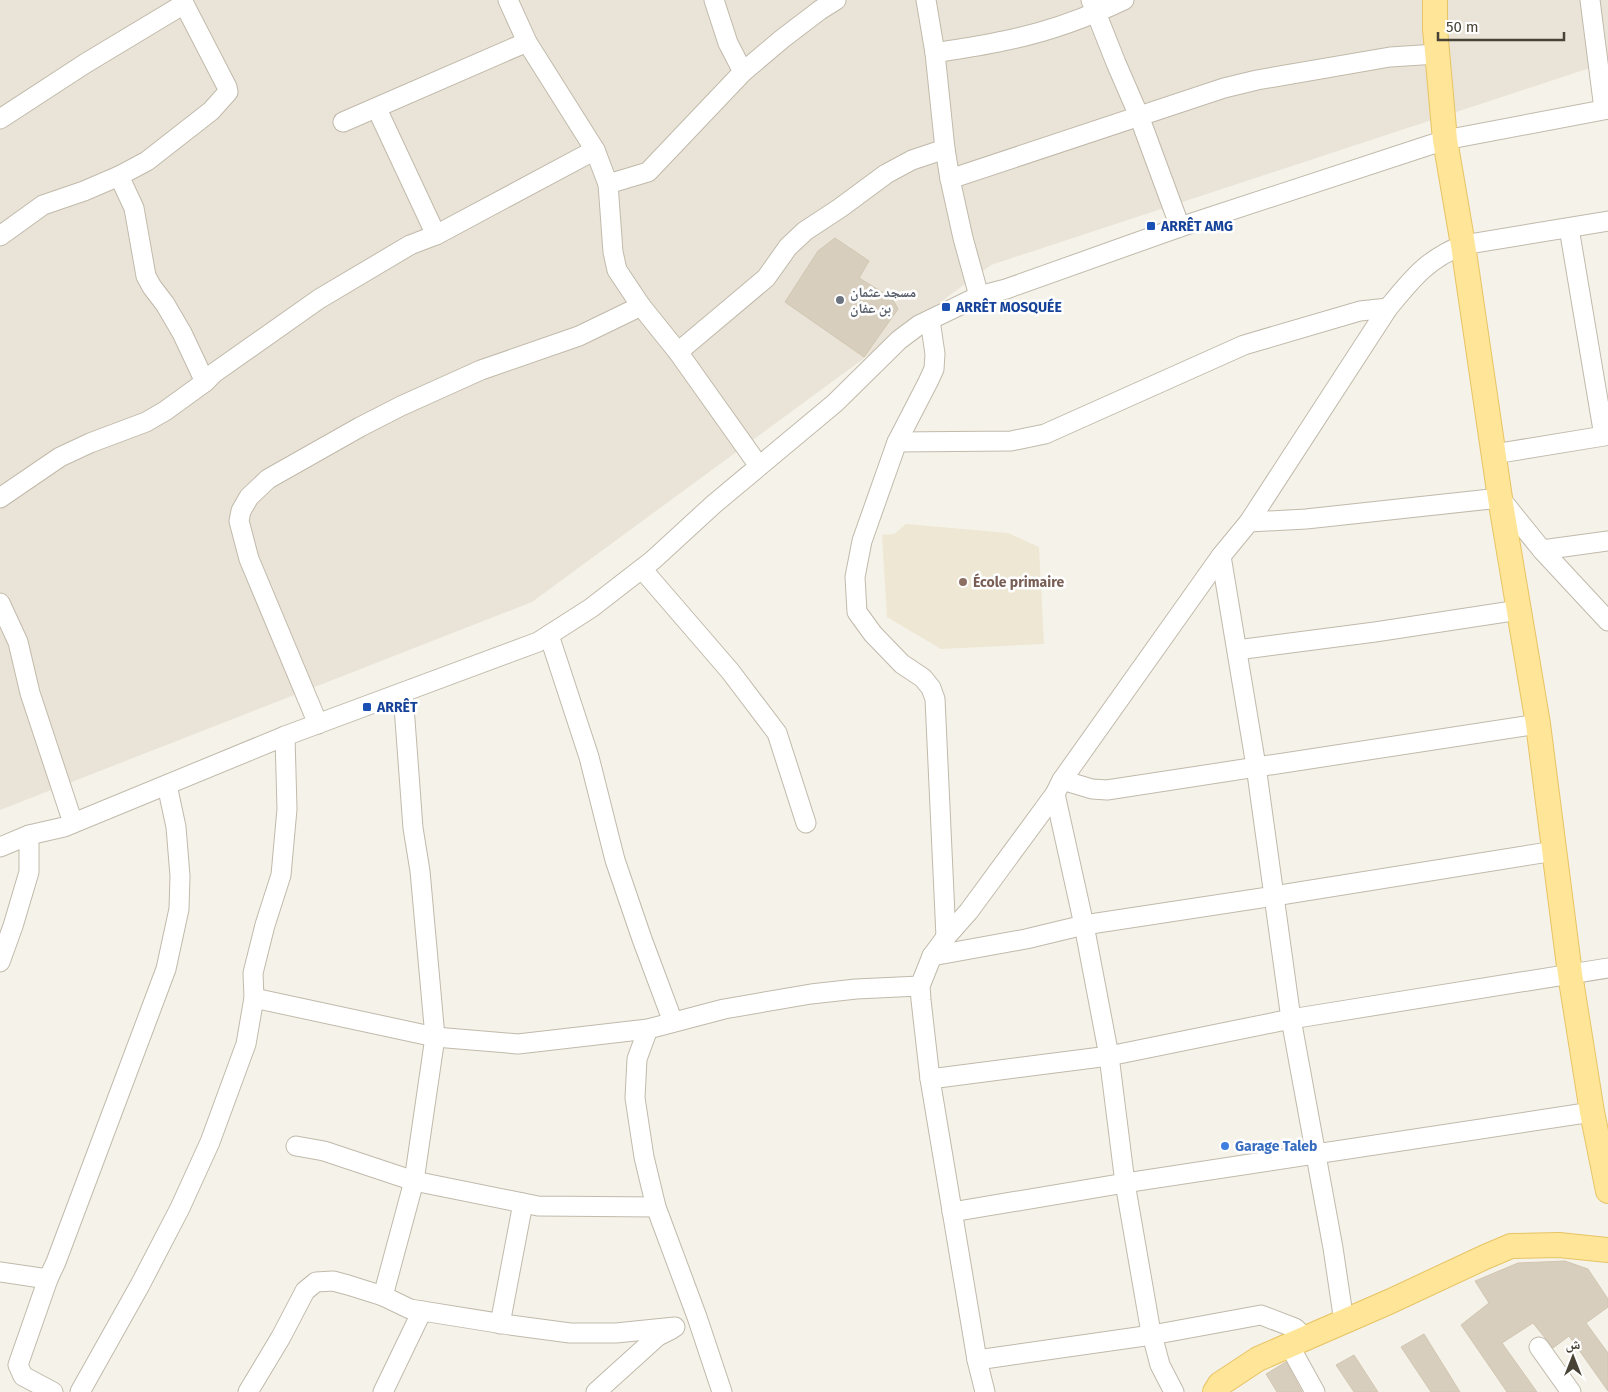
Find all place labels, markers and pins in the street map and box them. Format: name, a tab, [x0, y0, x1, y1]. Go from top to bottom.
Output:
place label: ARRÊT AMG	[1160, 217, 1233, 235]
marker: ARRÊT AMG	[1145, 220, 1157, 232]
place label: مسجد عثمان بن عفان	[850, 284, 916, 317]
marker: مسجد عثمان بن عفان	[834, 294, 846, 306]
place label: ARRÊT MOSQUÉE	[955, 298, 1062, 316]
marker: ARRÊT MOSQUÉE	[940, 301, 952, 313]
place label: École primaire	[973, 573, 1064, 591]
marker: École primaire	[957, 576, 969, 588]
place label: ARRÊT	[376, 698, 418, 716]
marker: ARRÊT	[361, 701, 373, 713]
place label: Garage Taleb	[1235, 1138, 1317, 1155]
marker: Garage Taleb	[1219, 1140, 1231, 1152]

